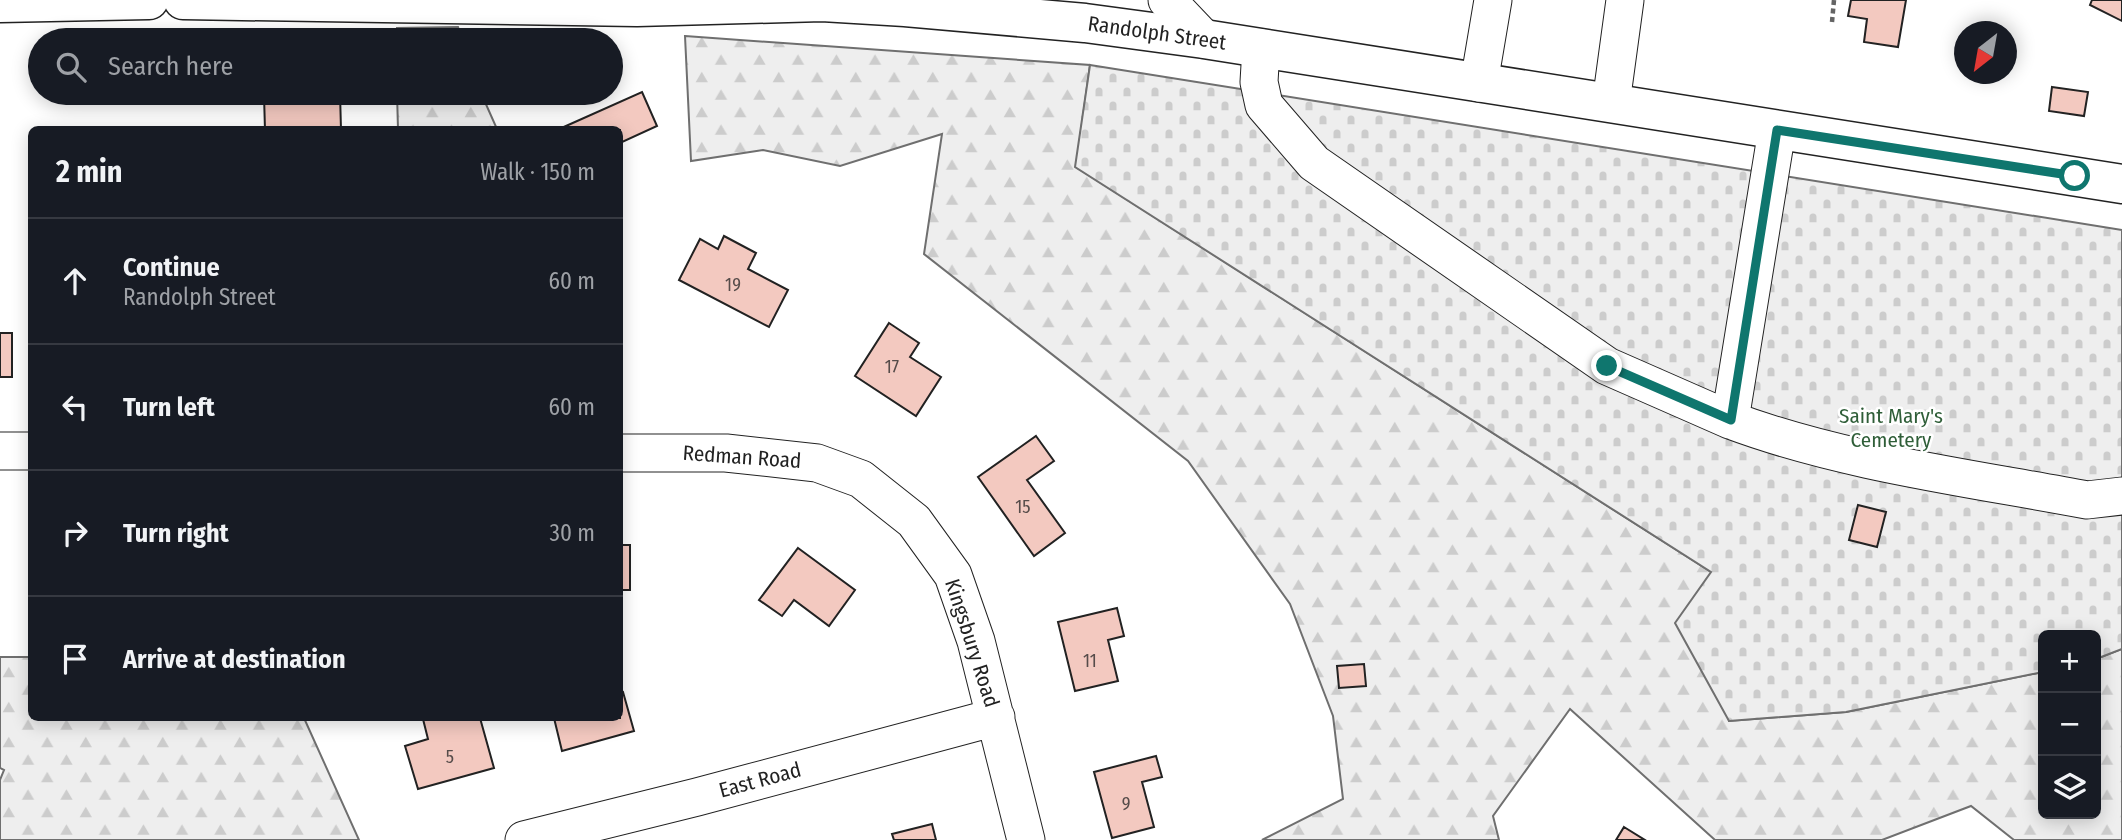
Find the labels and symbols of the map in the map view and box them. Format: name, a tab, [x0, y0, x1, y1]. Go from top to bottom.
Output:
street label: Randolph Street	[1086, 10, 1228, 56]
north arrow	[1954, 21, 2017, 84]
route start	[2059, 160, 2090, 191]
house number: 19	[725, 274, 741, 296]
route end	[1591, 350, 1622, 381]
house number: 17	[885, 356, 899, 378]
park label: Saint Mary's Cemetery	[1839, 403, 1943, 453]
street label: Redman Road	[682, 440, 802, 474]
house number: 15	[1015, 496, 1031, 518]
street label: Kingsbury Road	[939, 576, 1005, 710]
house number: 11	[1083, 650, 1097, 672]
house number: 5	[446, 746, 454, 768]
street label: East Road	[716, 757, 804, 803]
house number: 9	[1122, 793, 1130, 815]

